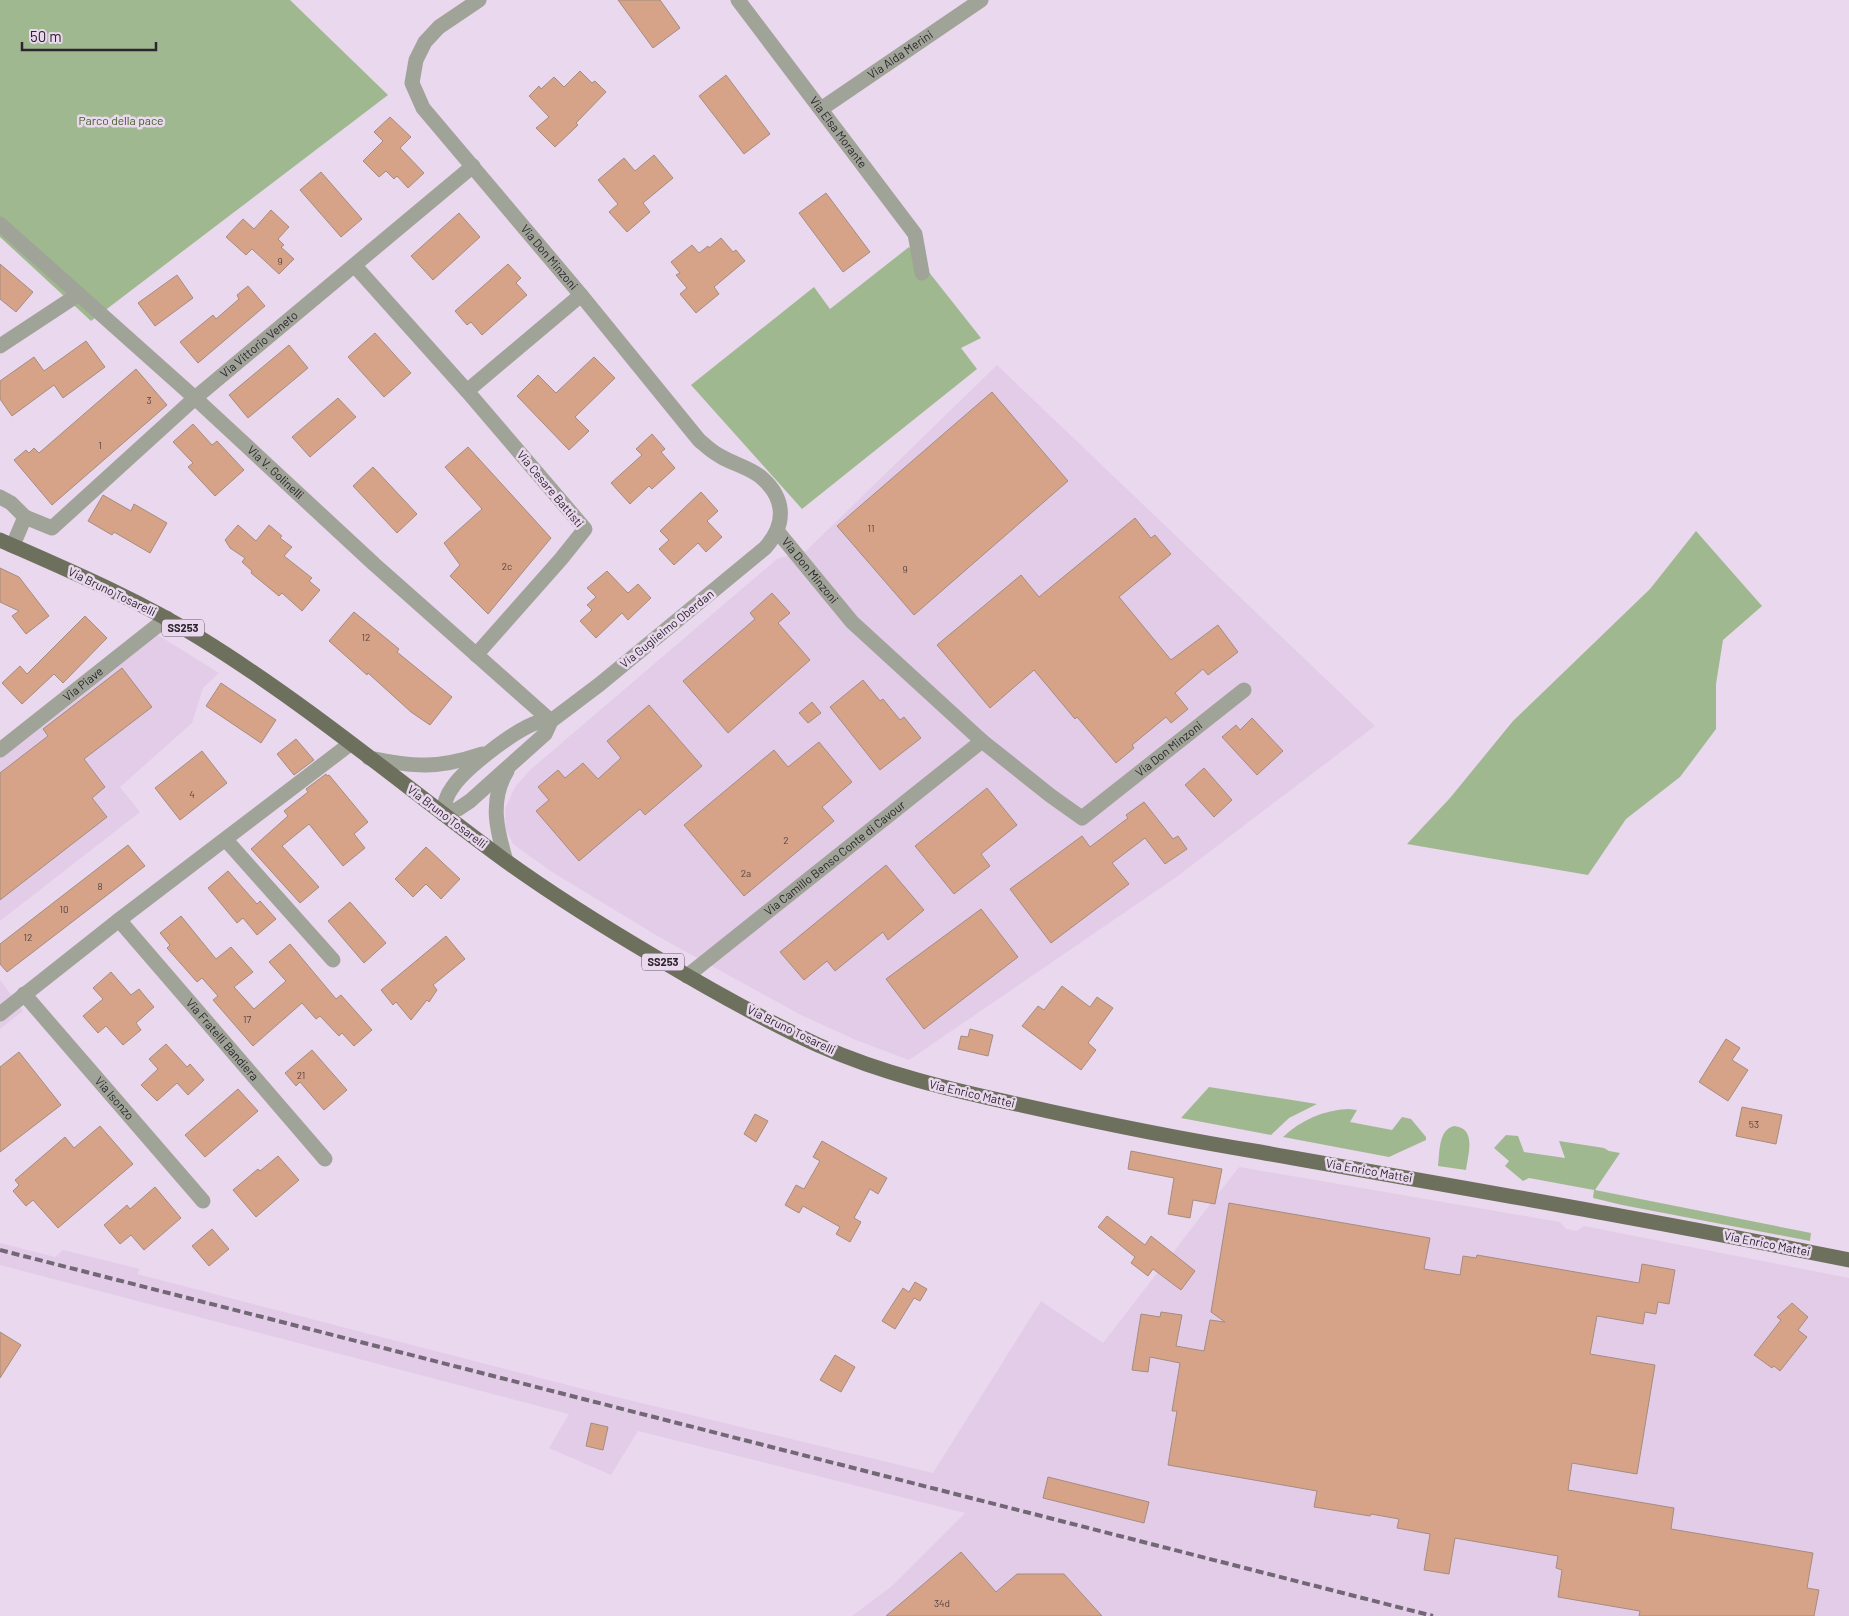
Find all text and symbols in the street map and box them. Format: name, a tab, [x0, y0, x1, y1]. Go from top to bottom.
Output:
scale bar	[22, 20, 156, 52]
text: 50 m	[30, 27, 62, 45]
street label: Via Alda Merini	[865, 27, 935, 81]
street label: Via Elsa Morante	[807, 93, 870, 170]
park label: Parco della pace	[78, 113, 164, 127]
street label: Via Don Minzoni	[518, 221, 581, 292]
house number: 9	[277, 255, 283, 267]
street label: Via Vittorio Veneto	[217, 307, 300, 380]
house number: 3	[146, 394, 152, 406]
house number: 1	[98, 439, 102, 451]
street label: Via V. Golinelli	[245, 442, 307, 501]
street label: Via Cesare Battisti	[515, 447, 587, 530]
house number: 11	[867, 522, 875, 534]
street label: Via Don Minzoni	[779, 534, 842, 606]
house number: 2c	[502, 560, 512, 572]
house number: 9	[902, 563, 908, 575]
street label: Via Bruno Tosarelli	[66, 564, 159, 618]
street label: Via Guglielmo Oberdan	[617, 586, 716, 670]
road number: SS253	[162, 620, 204, 636]
house number: 12	[362, 631, 370, 643]
street label: Via Piave	[60, 663, 105, 703]
street label: Via Don Minzoni	[1132, 718, 1205, 779]
street label: Via Bruno Tosarelli	[405, 782, 490, 851]
house number: 4	[189, 788, 195, 800]
street label: Via Camillo Benso Conte di Cavour	[761, 797, 908, 918]
house number: 2	[783, 834, 789, 846]
house number: 2a	[741, 867, 751, 879]
house number: 8	[97, 880, 103, 892]
house number: 10	[59, 903, 69, 915]
house number: 12	[24, 931, 32, 943]
road number: SS253	[642, 954, 684, 970]
street label: Via Fratelli Bandiera	[184, 995, 262, 1083]
street label: Via Bruno Tosarelli	[745, 1002, 838, 1056]
house number: 17	[243, 1013, 251, 1025]
house number: 21	[297, 1069, 305, 1081]
street label: Via Isonzo	[93, 1073, 137, 1122]
street label: Via Enrico Mattei	[928, 1076, 1016, 1110]
house number: 53	[1749, 1118, 1759, 1130]
street label: Via Enrico Mattei	[1325, 1156, 1414, 1185]
street label: Via Enrico Mattei	[1723, 1228, 1812, 1258]
house number: 34d	[934, 1597, 950, 1609]

